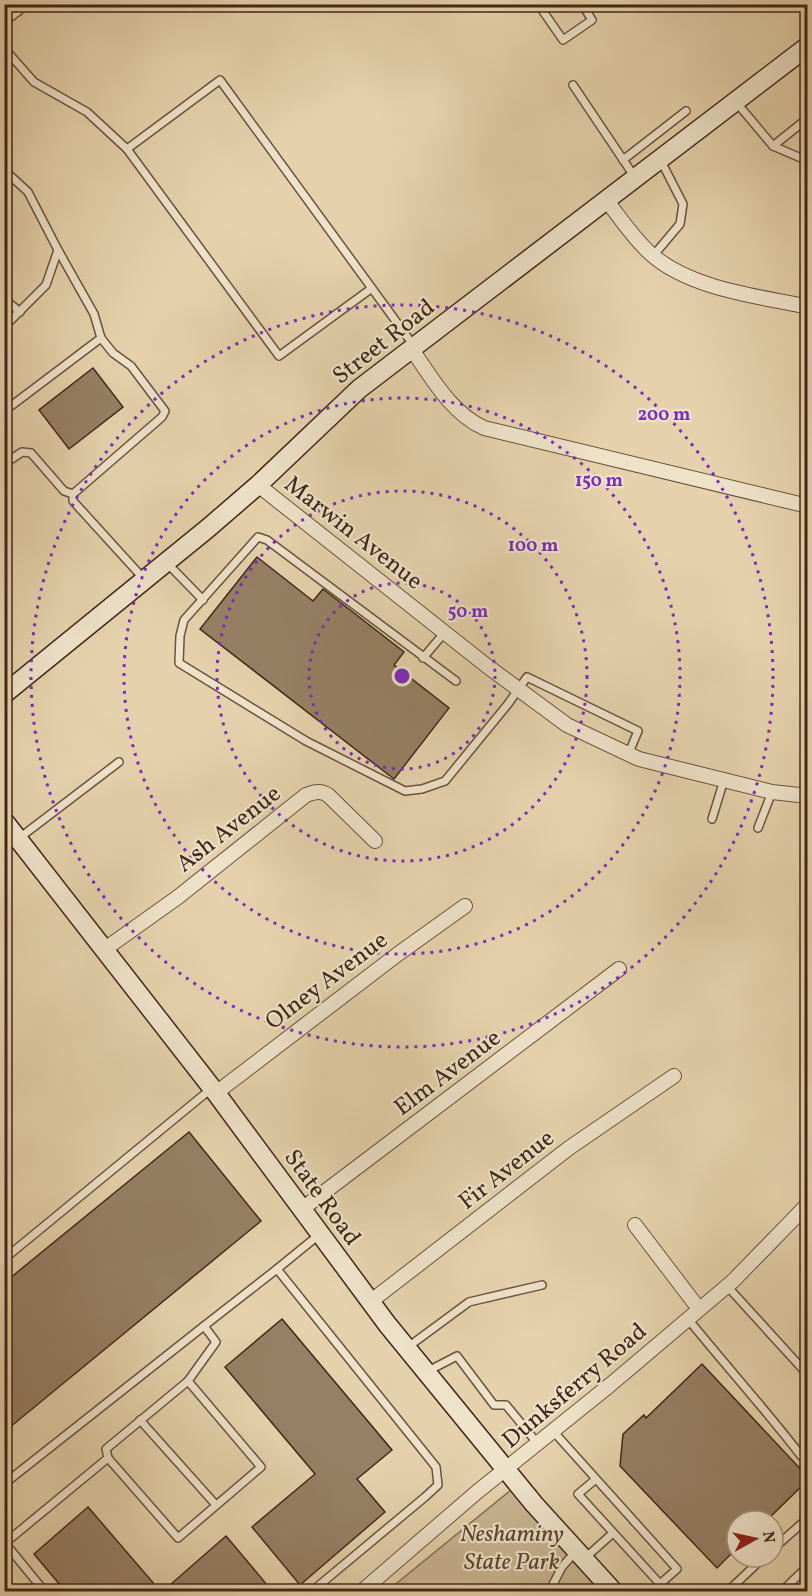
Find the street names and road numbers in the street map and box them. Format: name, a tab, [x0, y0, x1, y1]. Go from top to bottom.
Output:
street label: Street Road	[326, 292, 443, 393]
street label: Marwin Avenue	[276, 469, 429, 599]
street label: Ash Avenue	[170, 778, 289, 881]
street label: Olney Avenue	[259, 924, 396, 1039]
street label: Elm Avenue	[388, 1022, 509, 1125]
street label: Fir Avenue	[452, 1122, 562, 1219]
street label: State Road	[275, 1143, 368, 1253]
street label: Dunksferry Road	[496, 1316, 655, 1457]

